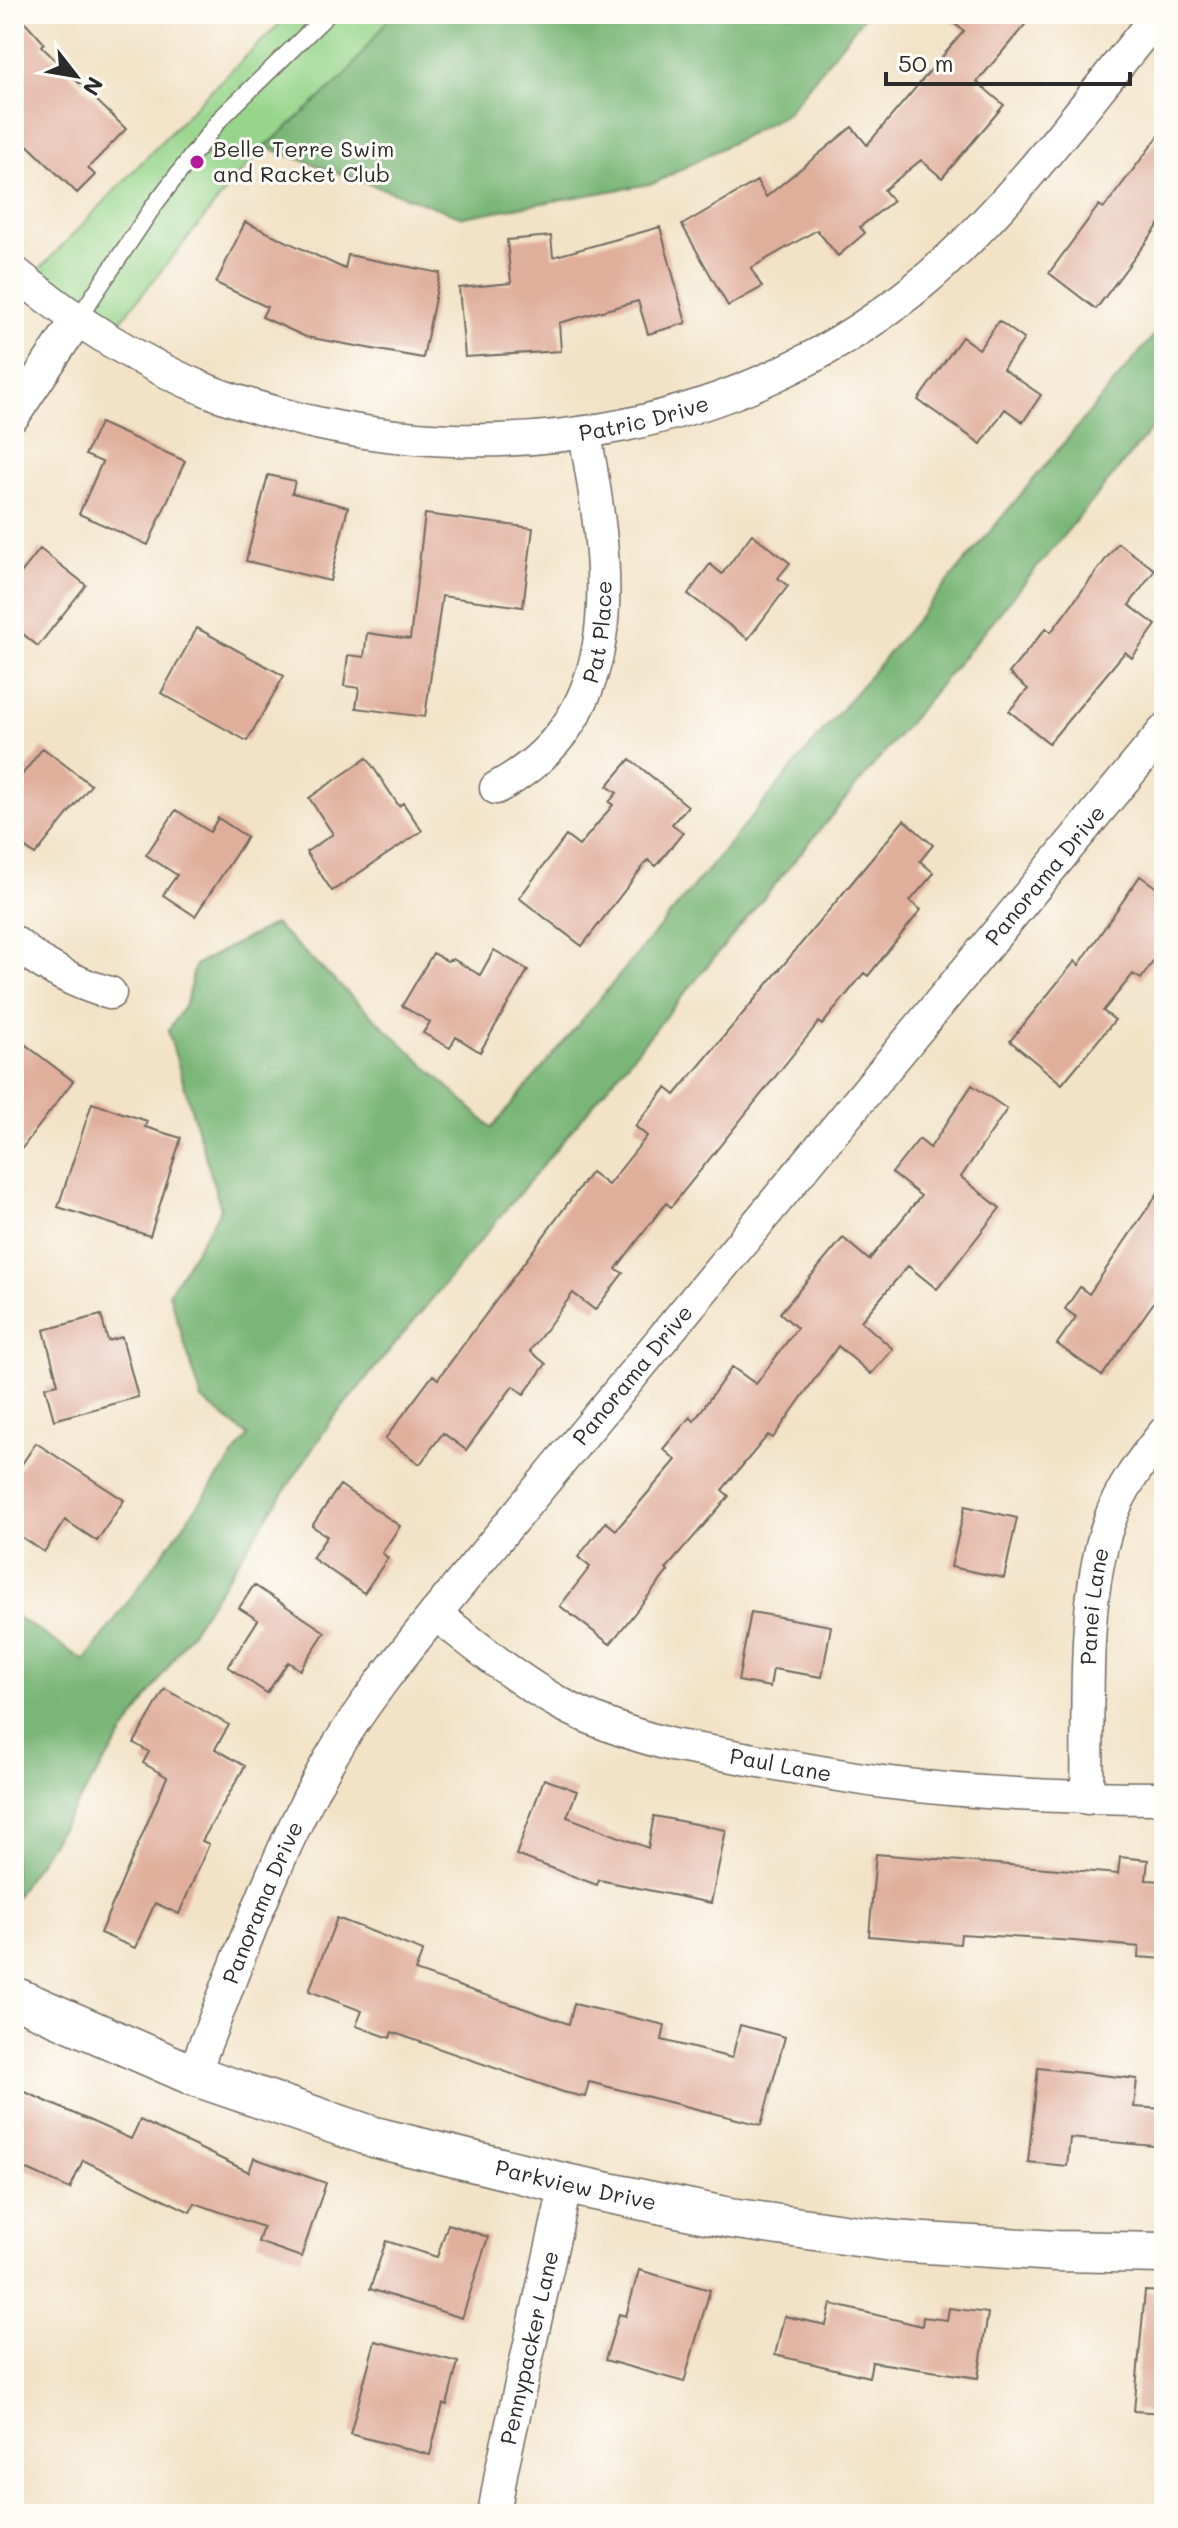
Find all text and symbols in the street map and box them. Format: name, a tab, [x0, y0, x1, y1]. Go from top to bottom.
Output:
north arrow	[36, 36, 116, 116]
scale bar	[886, 36, 1130, 86]
text: 50 m	[898, 47, 954, 78]
text: N	[77, 72, 110, 101]
place label: Belle Terre Swim and Racket Club	[213, 134, 394, 188]
marker: Belle Terre Swim and Racket Club	[188, 153, 206, 171]
street label: Patric Drive	[577, 388, 712, 447]
street label: Pat Place	[575, 581, 617, 687]
street label: Panorama Drive	[978, 799, 1111, 951]
street label: Panorama Drive	[566, 1298, 698, 1451]
street label: Panei Lane	[1073, 1545, 1115, 1665]
street label: Paul Lane	[727, 1741, 834, 1788]
street label: Panorama Drive	[215, 1816, 309, 1988]
street label: Parkview Drive	[492, 2152, 659, 2216]
street label: Pennypacker Lane	[493, 2248, 565, 2447]

